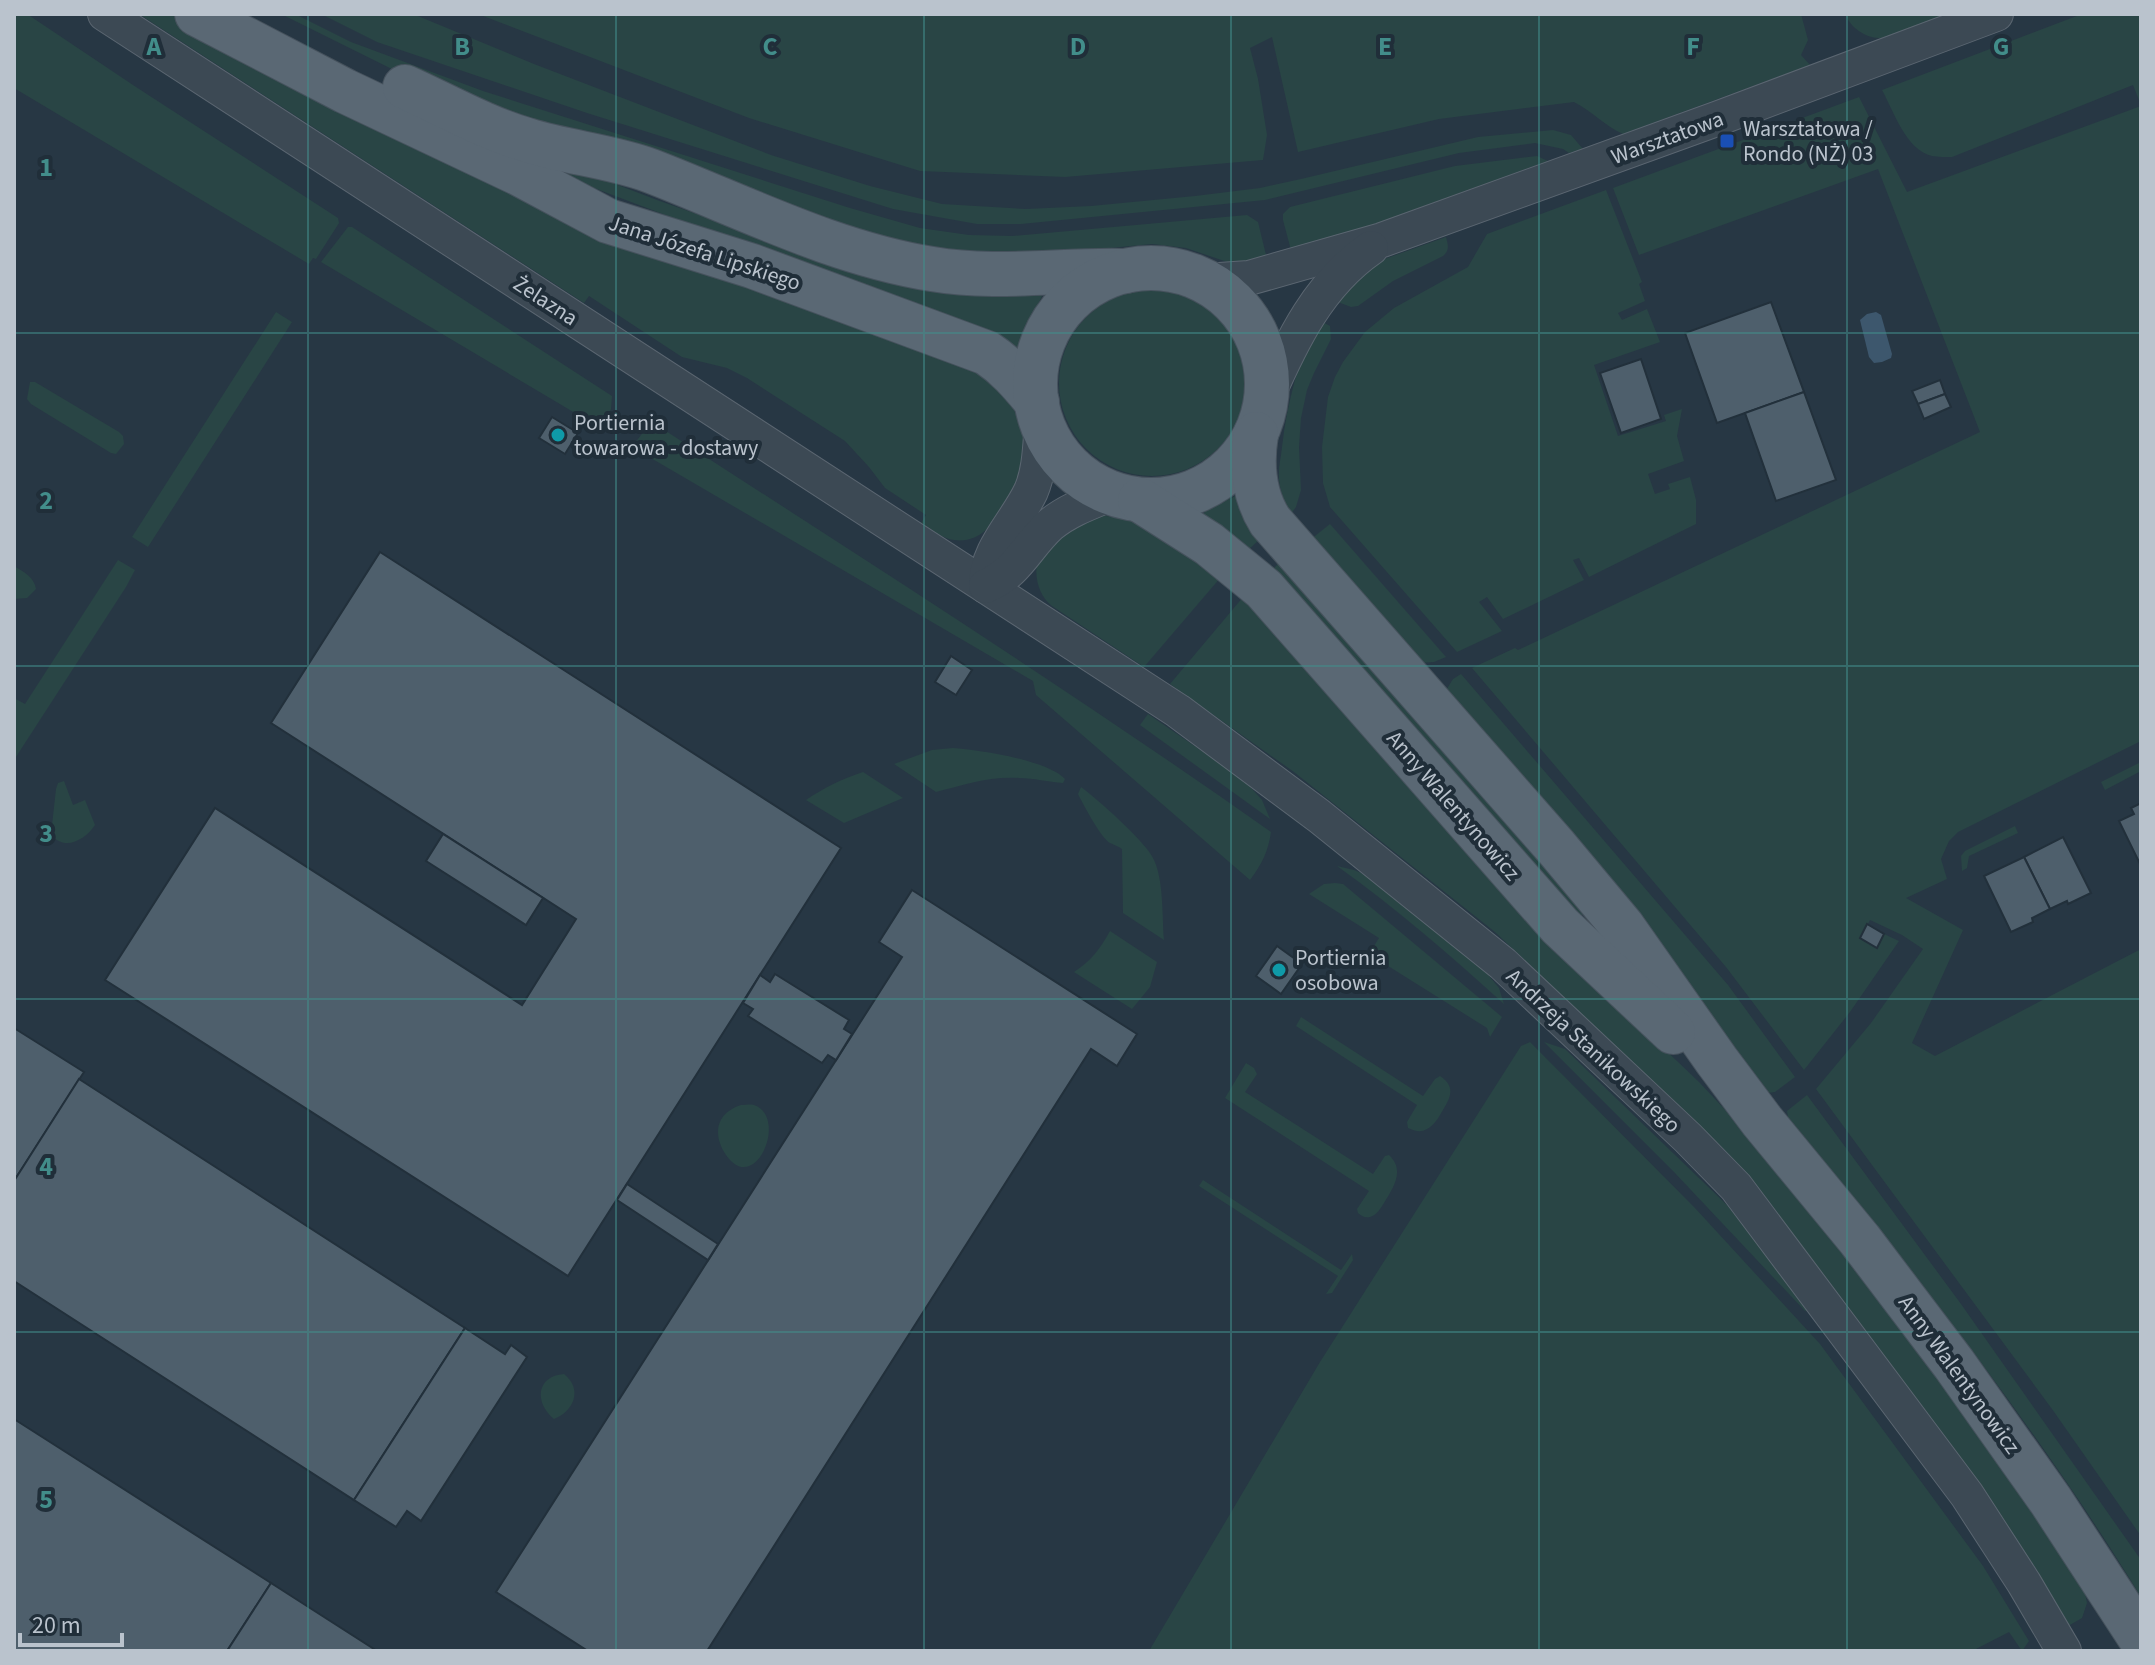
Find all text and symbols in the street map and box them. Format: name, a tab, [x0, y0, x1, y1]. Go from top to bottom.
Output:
text: A	[146, 28, 163, 65]
text: B	[454, 28, 470, 65]
text: C	[762, 28, 778, 65]
text: D	[1070, 28, 1086, 65]
text: E	[1378, 28, 1392, 65]
text: F	[1686, 28, 1700, 65]
text: G	[1993, 28, 2009, 65]
street label: Warsztatowa	[1607, 103, 1728, 173]
place label: Warsztatowa / Rondo (NŻ) 03	[1743, 113, 1873, 170]
marker: Warsztatowa / Rondo (NŻ) 03	[1718, 132, 1736, 150]
text: 1	[39, 149, 53, 186]
street label: Jana Józefa Lipskiego	[605, 207, 805, 299]
street label: Żelazna	[507, 268, 584, 334]
place label: Portiernia towarowa - dostawy	[574, 407, 759, 464]
marker: Portiernia towarowa - dostawy	[549, 426, 567, 444]
text: 2	[39, 482, 53, 519]
street label: Anny Walentynowicz	[1379, 724, 1527, 888]
text: 3	[39, 815, 53, 852]
place label: Portiernia osobowa	[1295, 942, 1386, 999]
marker: Portiernia osobowa	[1270, 961, 1288, 979]
street label: Andrzeja Stanikowskiego	[1499, 961, 1688, 1140]
text: 4	[39, 1148, 53, 1185]
street label: Anny Walentynowicz	[1891, 1289, 2028, 1461]
text: 5	[39, 1481, 53, 1518]
scale bar	[20, 1597, 122, 1647]
text: 20 m	[32, 1608, 81, 1643]

